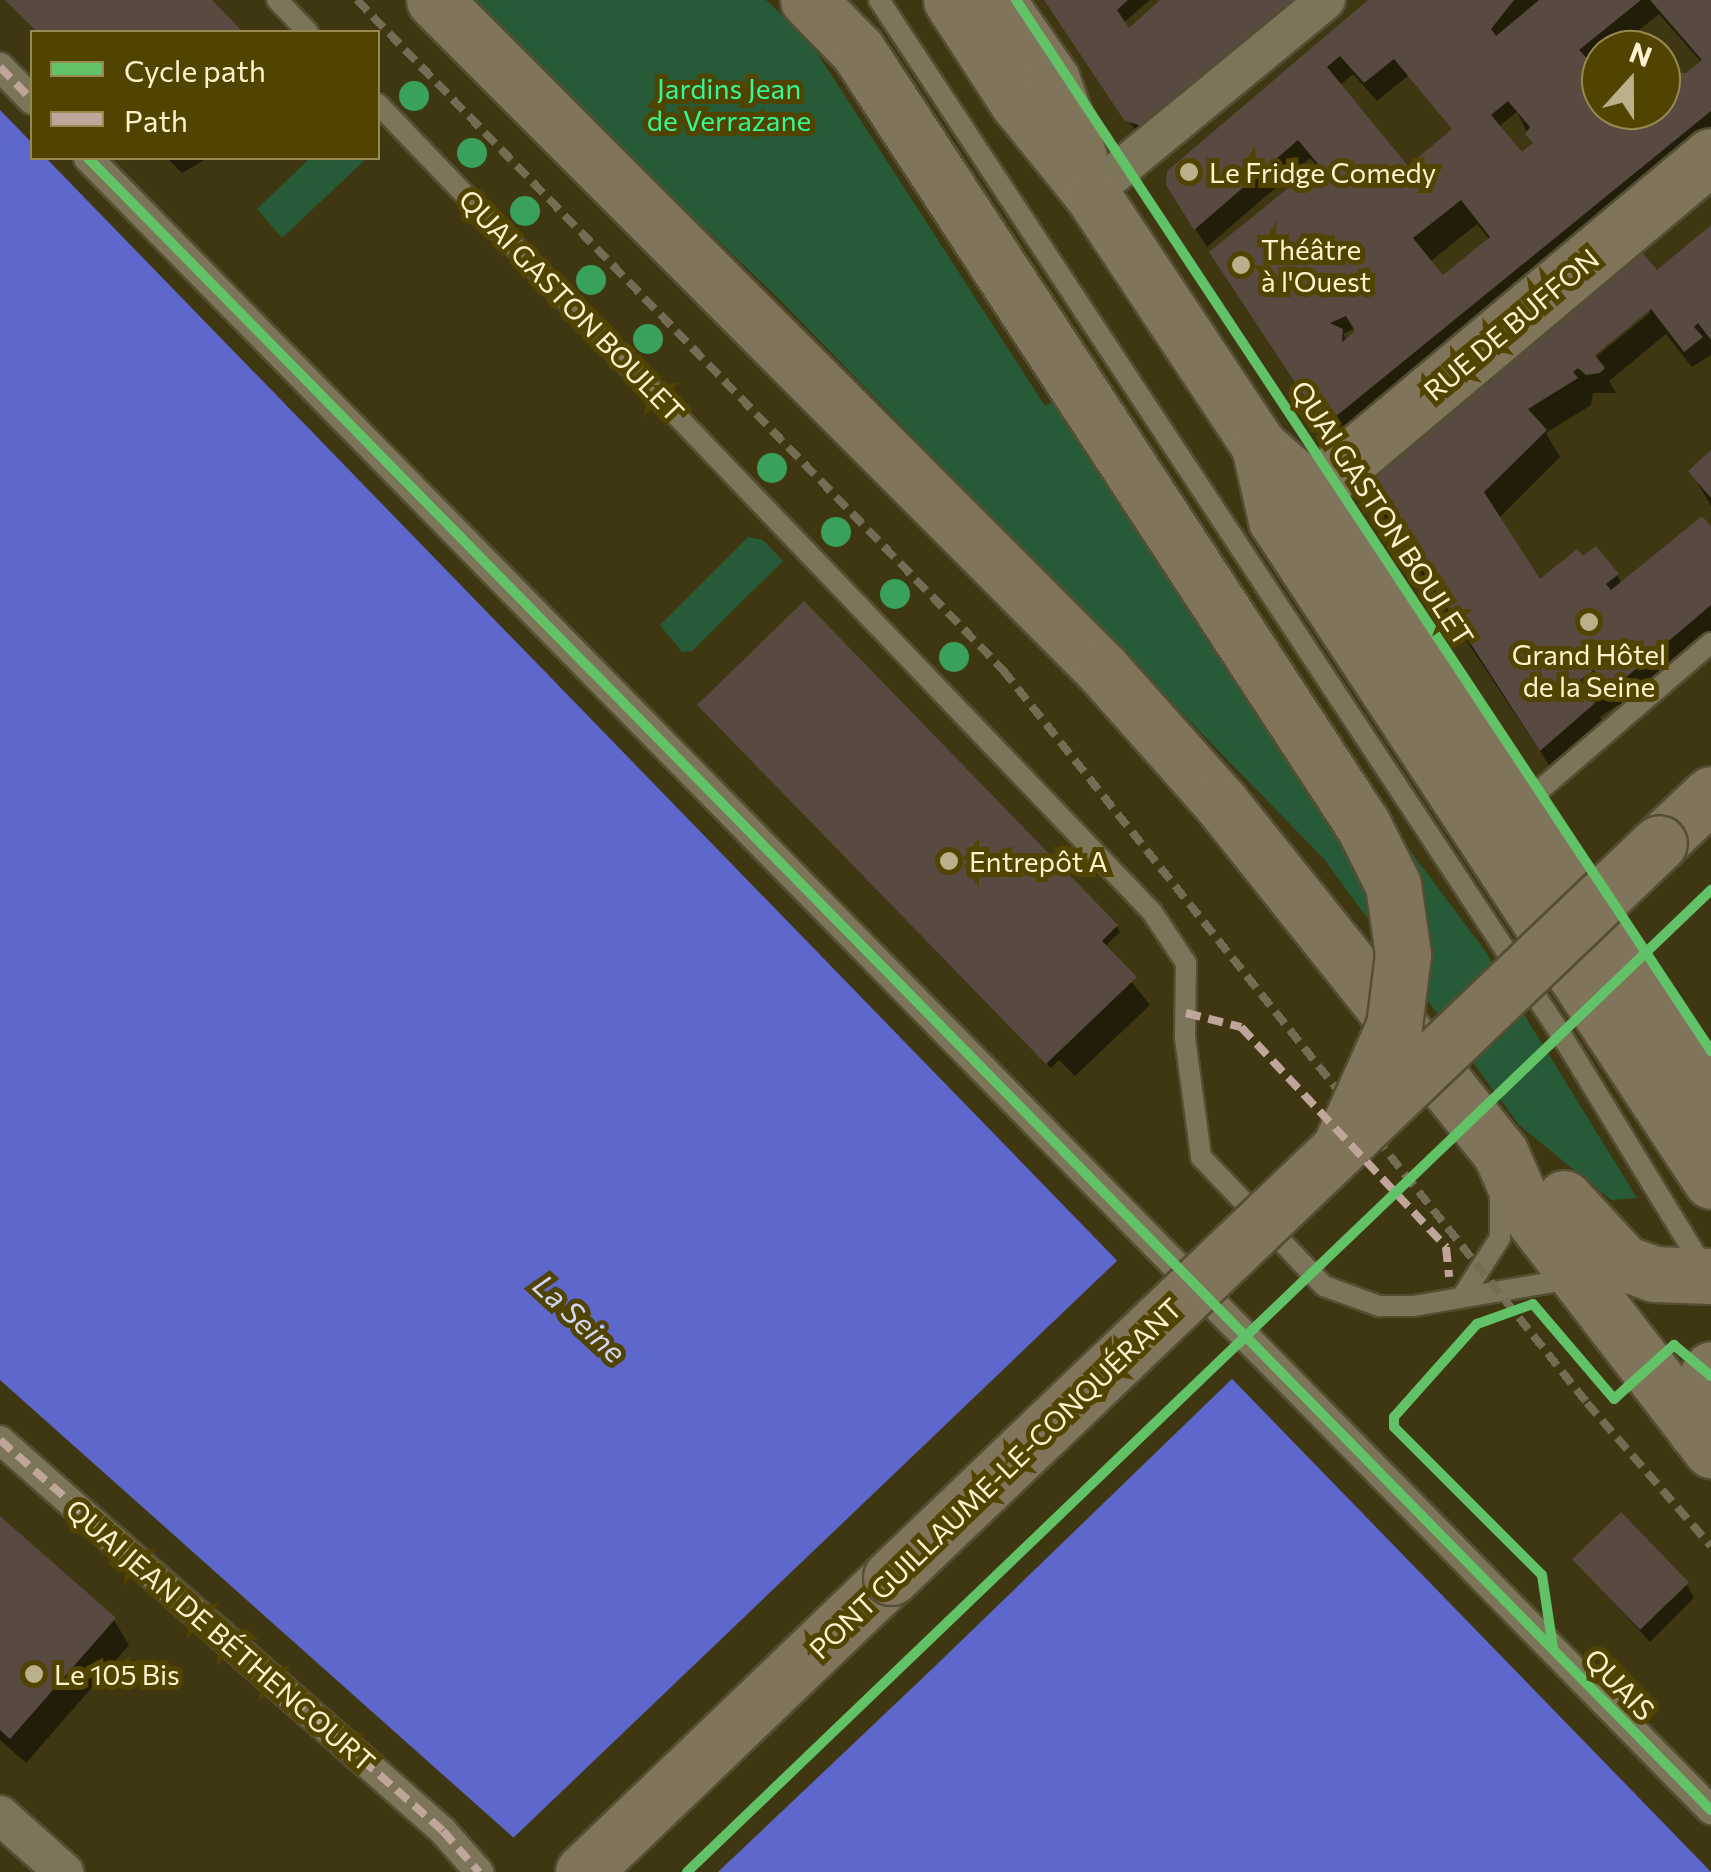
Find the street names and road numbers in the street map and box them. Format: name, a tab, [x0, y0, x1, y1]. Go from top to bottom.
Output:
street label: QUAI GASTON BOULET	[452, 182, 692, 428]
street label: RUE DE BUFFON	[1417, 241, 1605, 407]
street label: QUAI GASTON BOULET	[1285, 374, 1481, 652]
street label: PONT GUILLAUME-LE-CONQUÉRANT	[802, 1291, 1188, 1665]
street label: QUAI JEAN DE BÉTHENCOURT	[60, 1492, 382, 1778]
street label: QUAIS	[1578, 1641, 1662, 1727]

